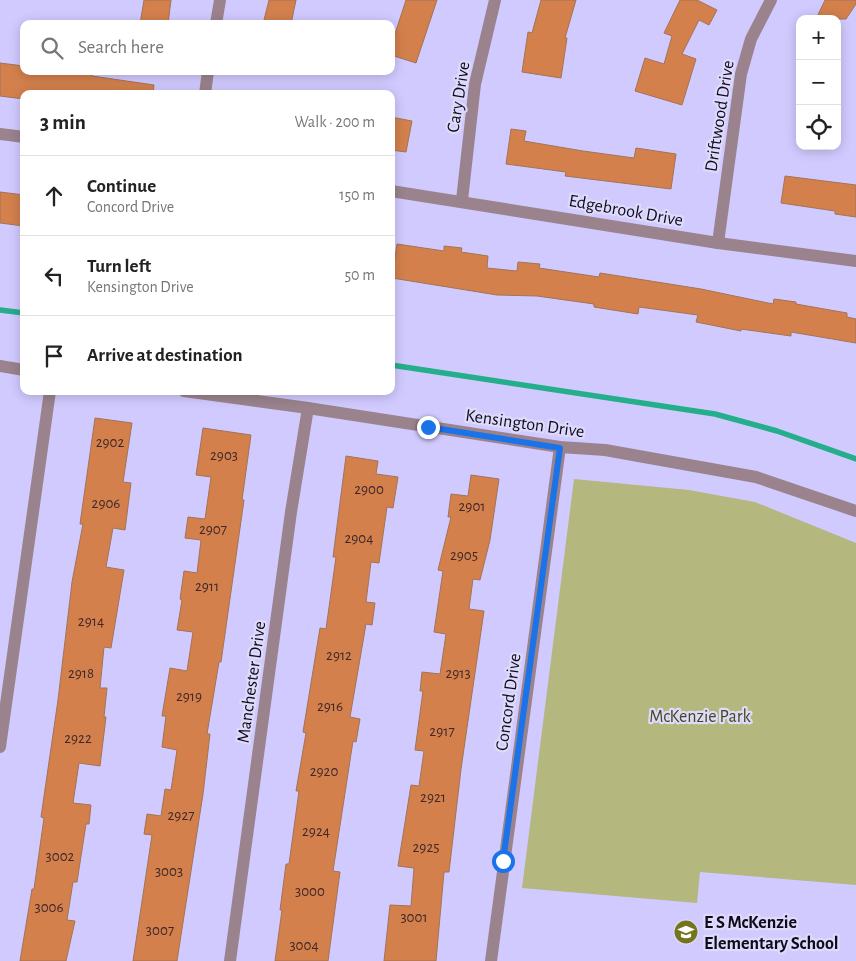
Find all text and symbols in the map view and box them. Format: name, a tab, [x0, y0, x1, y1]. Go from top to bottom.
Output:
map controls	[796, 15, 841, 150]
button: +	[796, 15, 841, 60]
search box	[20, 20, 395, 75]
icon: search	[38, 34, 66, 62]
text: Search here	[78, 38, 164, 57]
street label: Driftwood Drive	[702, 59, 738, 173]
street label: Cary Drive	[444, 60, 473, 134]
button: −	[796, 60, 841, 105]
button: locate	[796, 105, 841, 150]
text: 3 min	[40, 112, 86, 133]
text: Walk · 200 m	[294, 114, 375, 130]
text: Continue	[87, 177, 156, 196]
icon: ahead	[40, 182, 68, 210]
text: 150 m	[339, 187, 375, 203]
street label: Edgebrook Drive	[567, 192, 684, 230]
text: Concord Drive	[87, 199, 174, 215]
text: Turn left	[87, 257, 151, 276]
icon: left	[40, 262, 68, 290]
text: 50 m	[344, 267, 375, 283]
text: Kensington Drive	[87, 279, 194, 295]
icon: arrive	[40, 342, 68, 370]
text: Arrive at destination	[87, 346, 243, 365]
street label: Kensington Drive	[464, 407, 585, 441]
route end	[417, 416, 440, 439]
house number: 2902	[96, 435, 124, 450]
house number: 2903	[210, 448, 238, 463]
house number: 2900	[354, 482, 384, 497]
house number: 2906	[92, 496, 120, 511]
house number: 2901	[459, 499, 485, 514]
house number: 2907	[199, 522, 227, 537]
house number: 2904	[344, 531, 374, 546]
house number: 2905	[450, 548, 478, 563]
house number: 2911	[195, 579, 219, 594]
house number: 2914	[78, 614, 104, 629]
street label: Manchester Drive	[235, 620, 269, 744]
house number: 2912	[326, 648, 352, 663]
street label: Concord Drive	[493, 652, 525, 752]
house number: 2918	[68, 666, 94, 681]
house number: 2913	[445, 666, 471, 681]
house number: 2919	[176, 689, 202, 704]
house number: 2916	[317, 699, 343, 714]
park label: McKenzie Park	[649, 708, 751, 726]
house number: 2917	[429, 724, 455, 739]
house number: 2922	[64, 731, 92, 746]
house number: 2920	[310, 764, 338, 779]
house number: 2921	[420, 790, 446, 805]
house number: 2927	[168, 808, 194, 823]
house number: 2924	[302, 824, 330, 839]
house number: 2925	[413, 840, 439, 855]
house number: 3002	[46, 849, 75, 864]
route start	[492, 850, 515, 873]
house number: 3003	[155, 864, 183, 879]
house number: 3000	[295, 884, 325, 899]
house number: 3006	[34, 900, 64, 915]
house number: 3001	[400, 910, 428, 925]
place label: E S McKenzie Elementary School	[704, 914, 839, 953]
school or university icon: E S McKenzie Elementary School	[673, 919, 699, 945]
house number: 3007	[146, 923, 174, 938]
house number: 3004	[289, 938, 319, 953]

